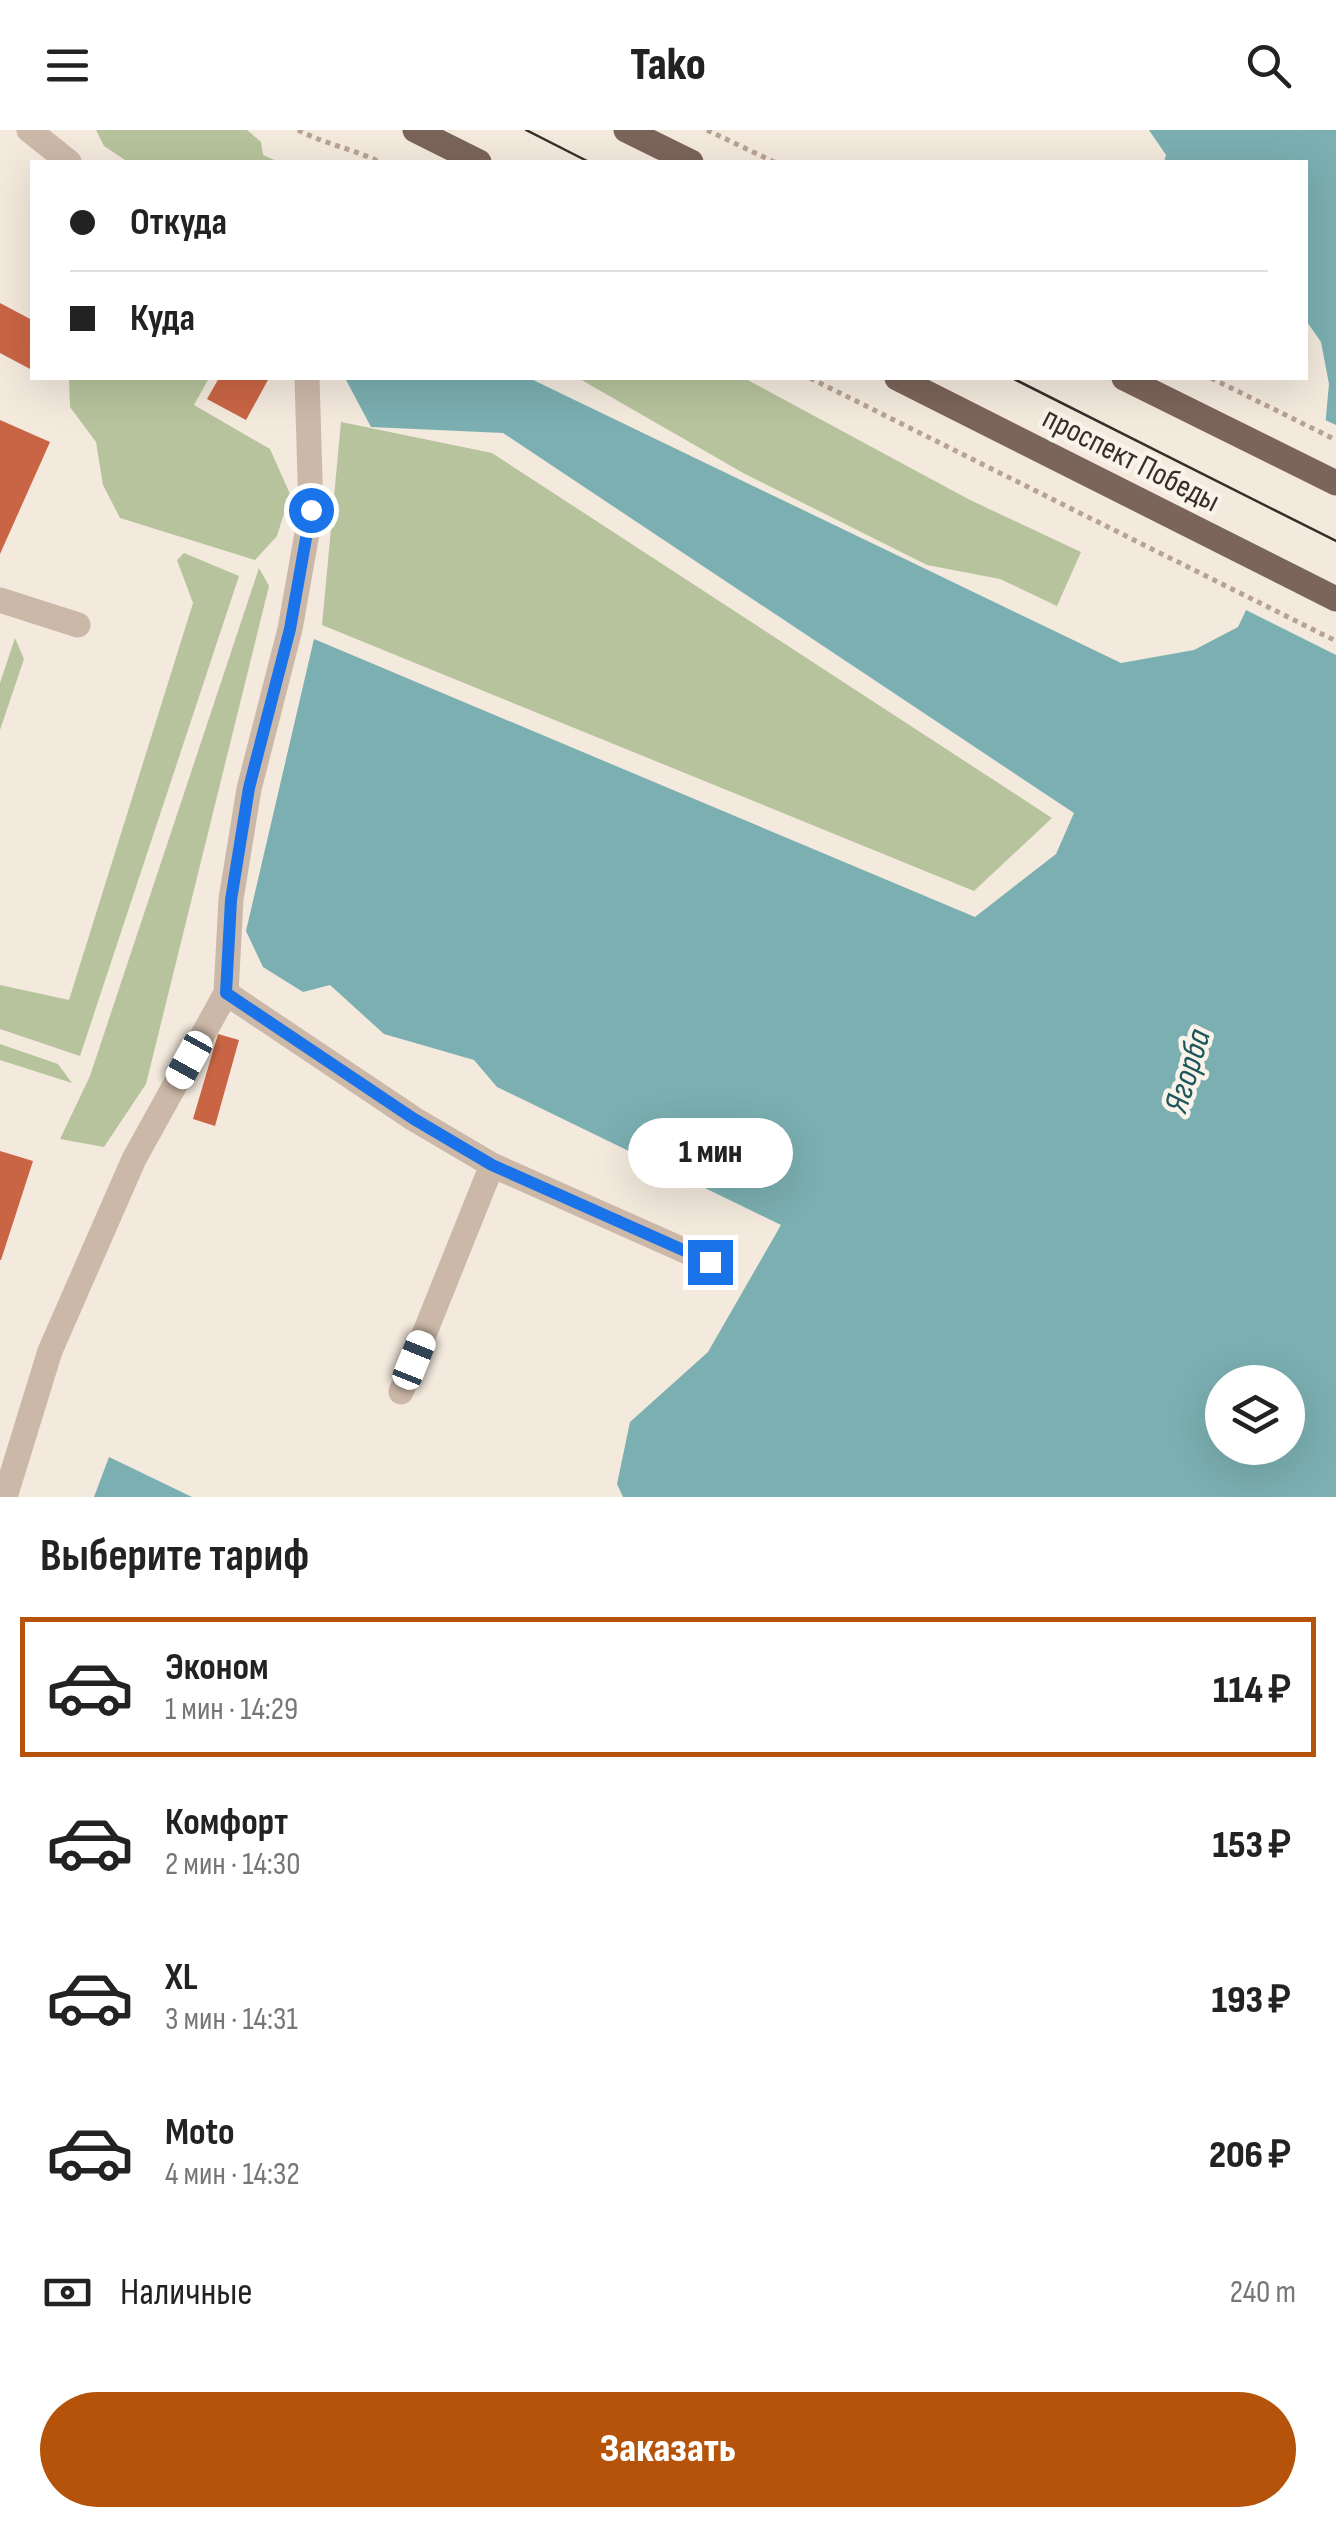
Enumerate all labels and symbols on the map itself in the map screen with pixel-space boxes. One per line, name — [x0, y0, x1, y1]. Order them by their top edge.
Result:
street label: проспект Победы — [1036, 399, 1226, 521]
route start — [289, 488, 334, 533]
water label: Ягорба — [1155, 1024, 1221, 1119]
car — [161, 1026, 217, 1094]
callout: 1 мин — [628, 1117, 792, 1187]
route end — [688, 1240, 733, 1285]
car — [389, 1327, 439, 1393]

